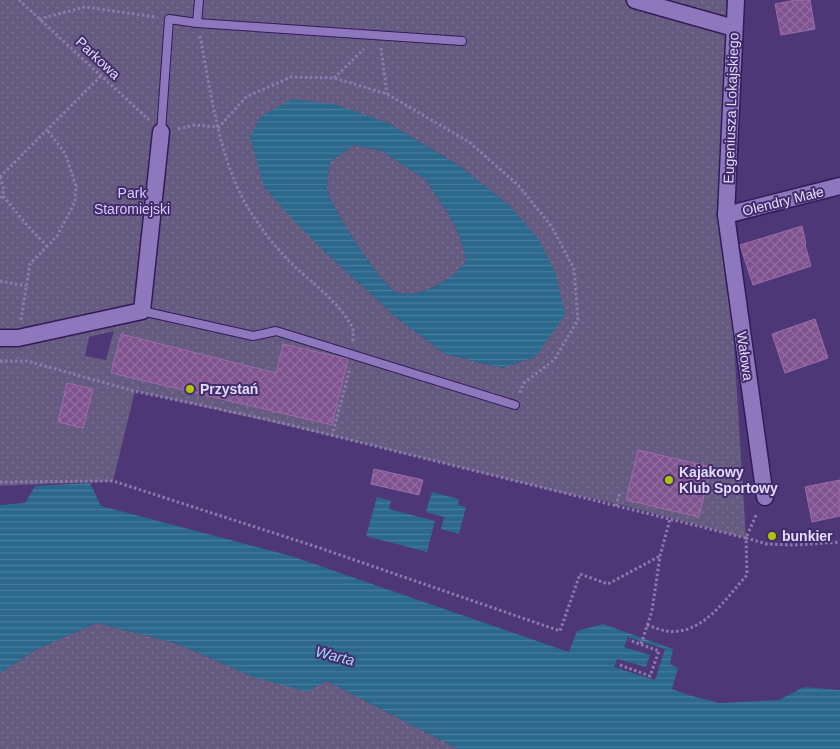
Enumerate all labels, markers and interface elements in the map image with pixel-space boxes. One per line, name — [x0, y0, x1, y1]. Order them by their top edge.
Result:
street label: Eugeniusza Lokajskiego — [720, 32, 742, 184]
street label: Parkowa — [73, 34, 124, 83]
street label: Olendry Małe — [741, 183, 826, 219]
park label: Park Staromiejski — [94, 185, 170, 217]
street label: Wałowa — [734, 330, 756, 382]
place label: Przystań — [200, 381, 258, 397]
marker: Przystań — [184, 383, 196, 395]
place label: Kajakowy Klub Sportowy — [679, 464, 778, 496]
marker: Kajakowy Klub Sportowy — [663, 474, 675, 486]
place label: bunkier — [782, 528, 833, 544]
marker: bunkier — [766, 530, 778, 542]
water label: Warta — [314, 642, 356, 669]

